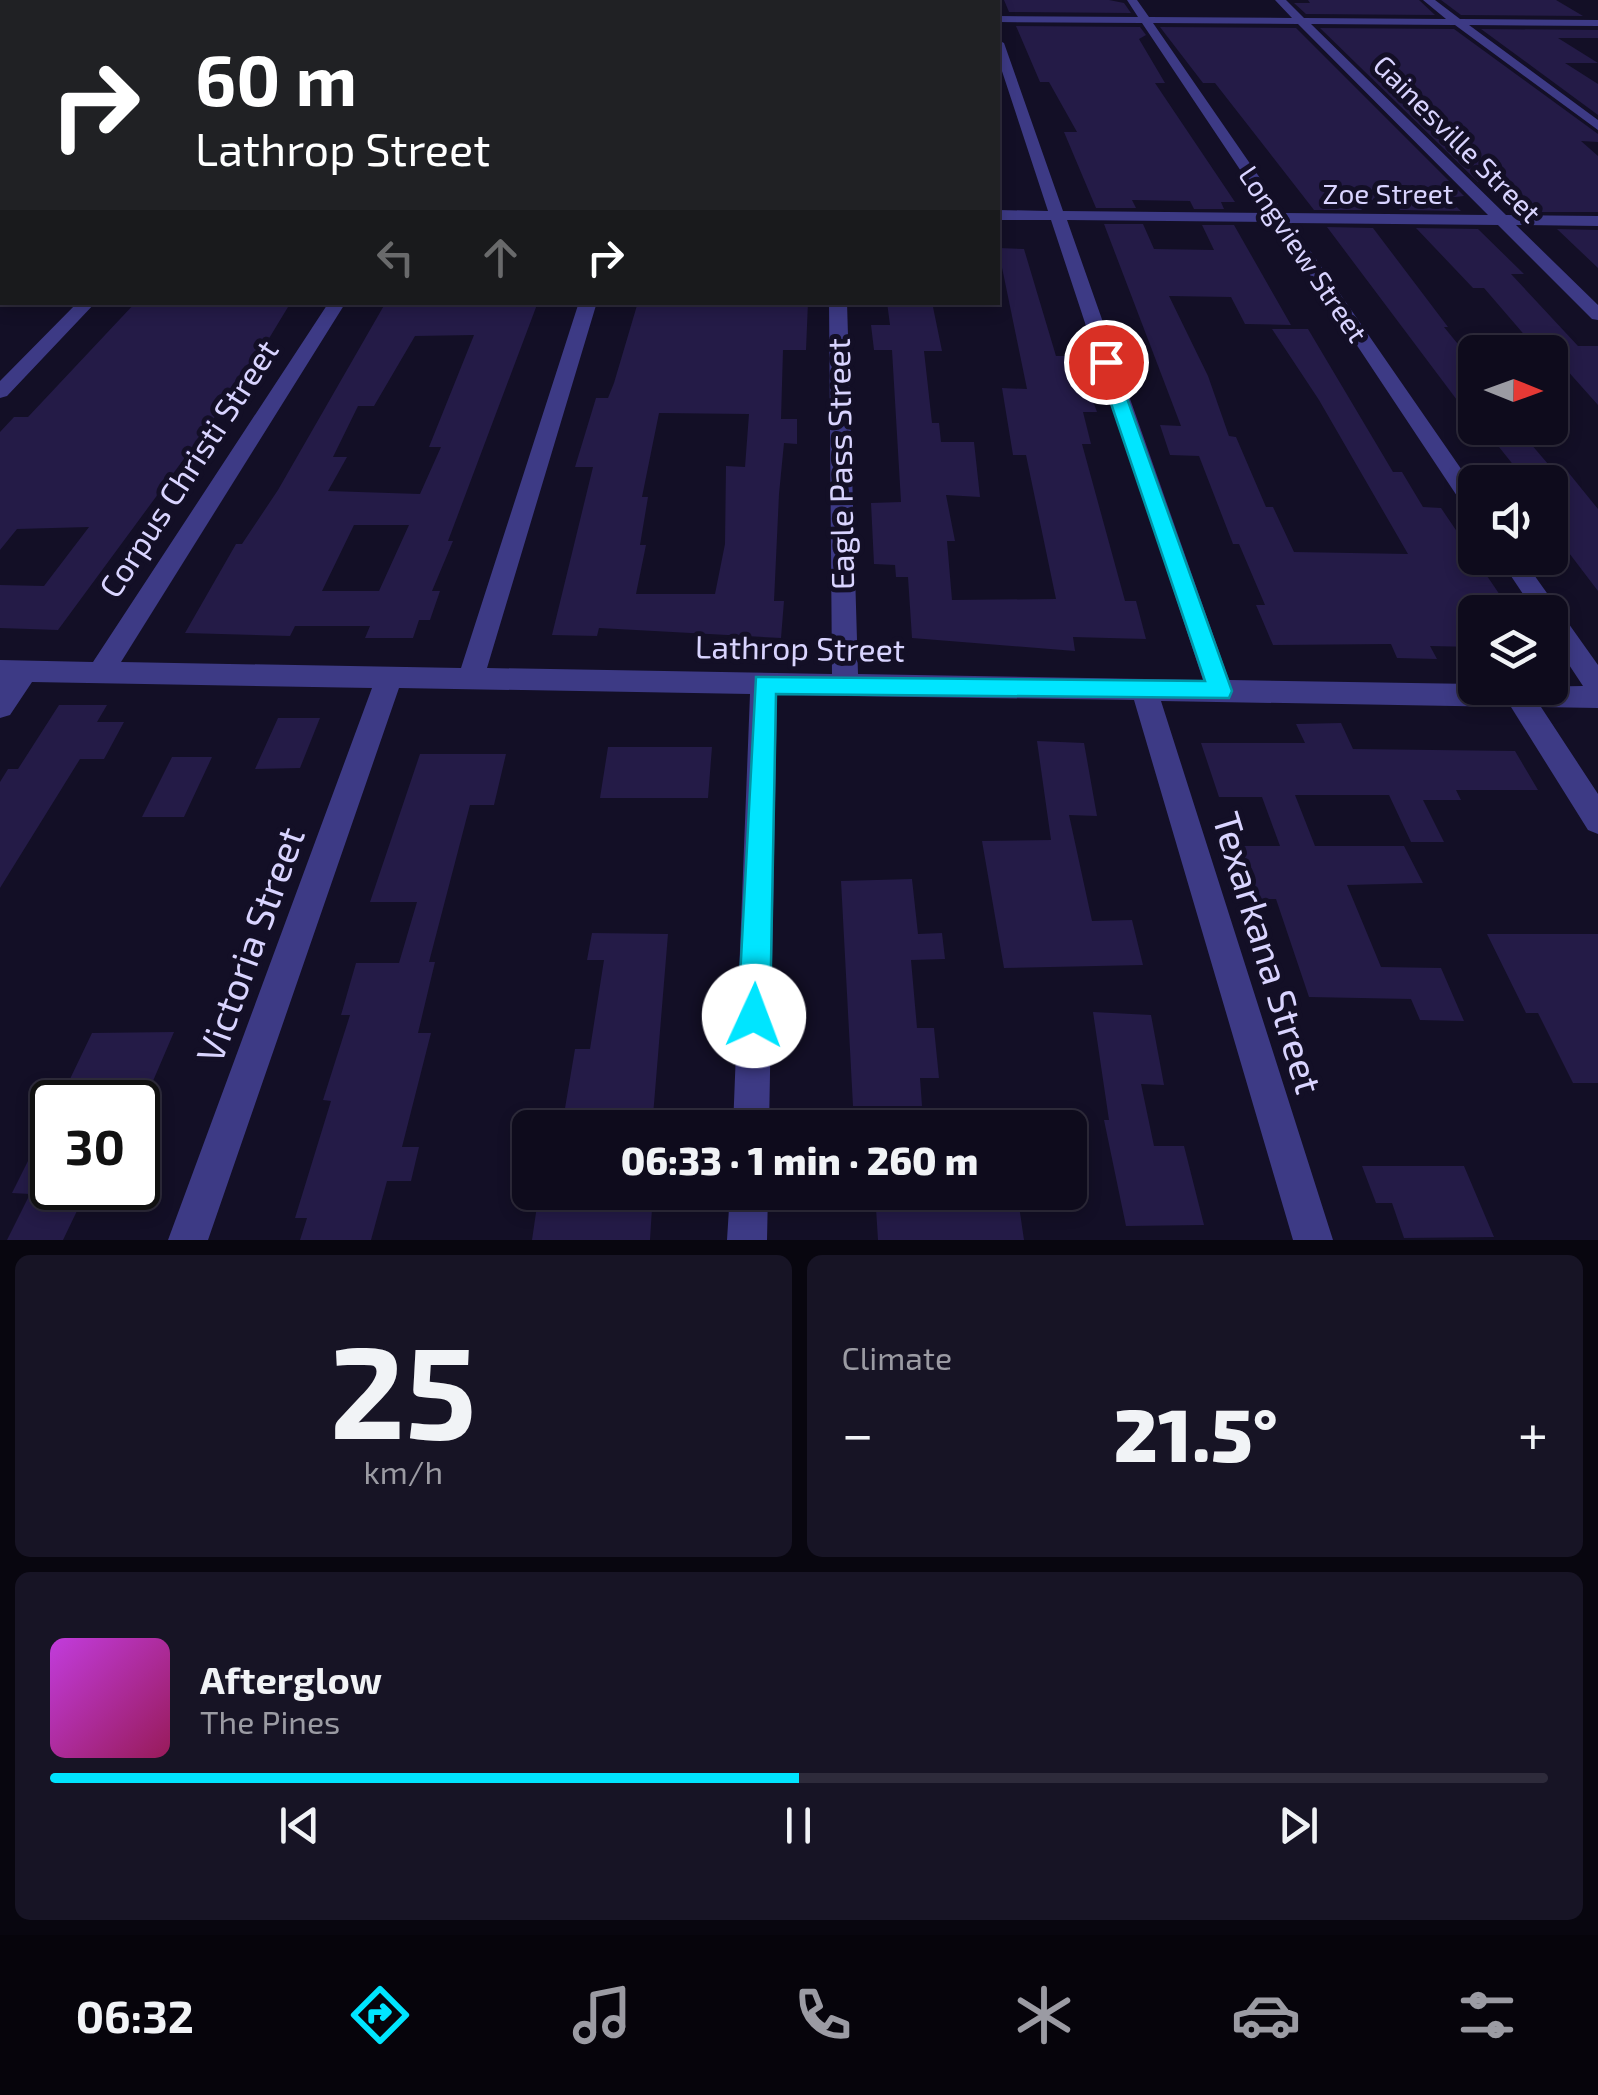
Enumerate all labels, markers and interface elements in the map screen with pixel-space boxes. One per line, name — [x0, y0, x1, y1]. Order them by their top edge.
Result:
text: 60 m — [195, 36, 357, 120]
icon: right — [30, 40, 160, 170]
street label: Gainesville Street — [1367, 47, 1549, 229]
text: Lathrop Street — [195, 121, 490, 175]
street label: Longview Street — [1232, 159, 1375, 348]
street label: Zoe Street — [1323, 176, 1453, 210]
icon: left — [368, 230, 423, 285]
icon: ahead — [473, 230, 528, 285]
icon: right — [578, 230, 633, 285]
pin — [1064, 320, 1149, 405]
street label: Corpus Christi Street — [90, 332, 285, 604]
icon: arrive — [1079, 335, 1134, 390]
north arrow — [1458, 335, 1568, 445]
map controls — [1458, 335, 1568, 705]
street label: Eagle Pass Street — [818, 338, 860, 590]
button: sound — [1458, 465, 1568, 575]
button: layers — [1458, 595, 1568, 705]
street label: Lathrop Street — [695, 626, 905, 668]
street label: Texarkana Street — [1204, 806, 1334, 1099]
street label: Victoria Street — [185, 820, 313, 1068]
position arrow — [702, 964, 806, 1068]
speed limit sign: 30 — [30, 1080, 160, 1210]
text: 06:33 · 1 min · 260 m — [621, 1137, 978, 1183]
text: 25 — [330, 1309, 477, 1465]
text: Climate — [842, 1338, 952, 1376]
text: 21.5° — [1114, 1387, 1278, 1477]
text: − — [842, 1399, 874, 1465]
text: + — [1518, 1399, 1548, 1465]
text: km/h — [364, 1452, 443, 1490]
text: Afterglow — [200, 1656, 382, 1702]
text: The Pines — [200, 1702, 340, 1740]
icon: previous — [272, 1798, 327, 1853]
icon: pause — [771, 1798, 826, 1853]
icon: next — [1271, 1798, 1326, 1853]
icon: directions — [345, 1980, 415, 2050]
icon: music — [567, 1980, 637, 2050]
icon: phone — [788, 1980, 858, 2050]
icon: climate — [1009, 1980, 1079, 2050]
icon: car — [1231, 1980, 1301, 2050]
icon: filters — [1452, 1980, 1522, 2050]
text: 06:32 — [76, 1988, 194, 2042]

